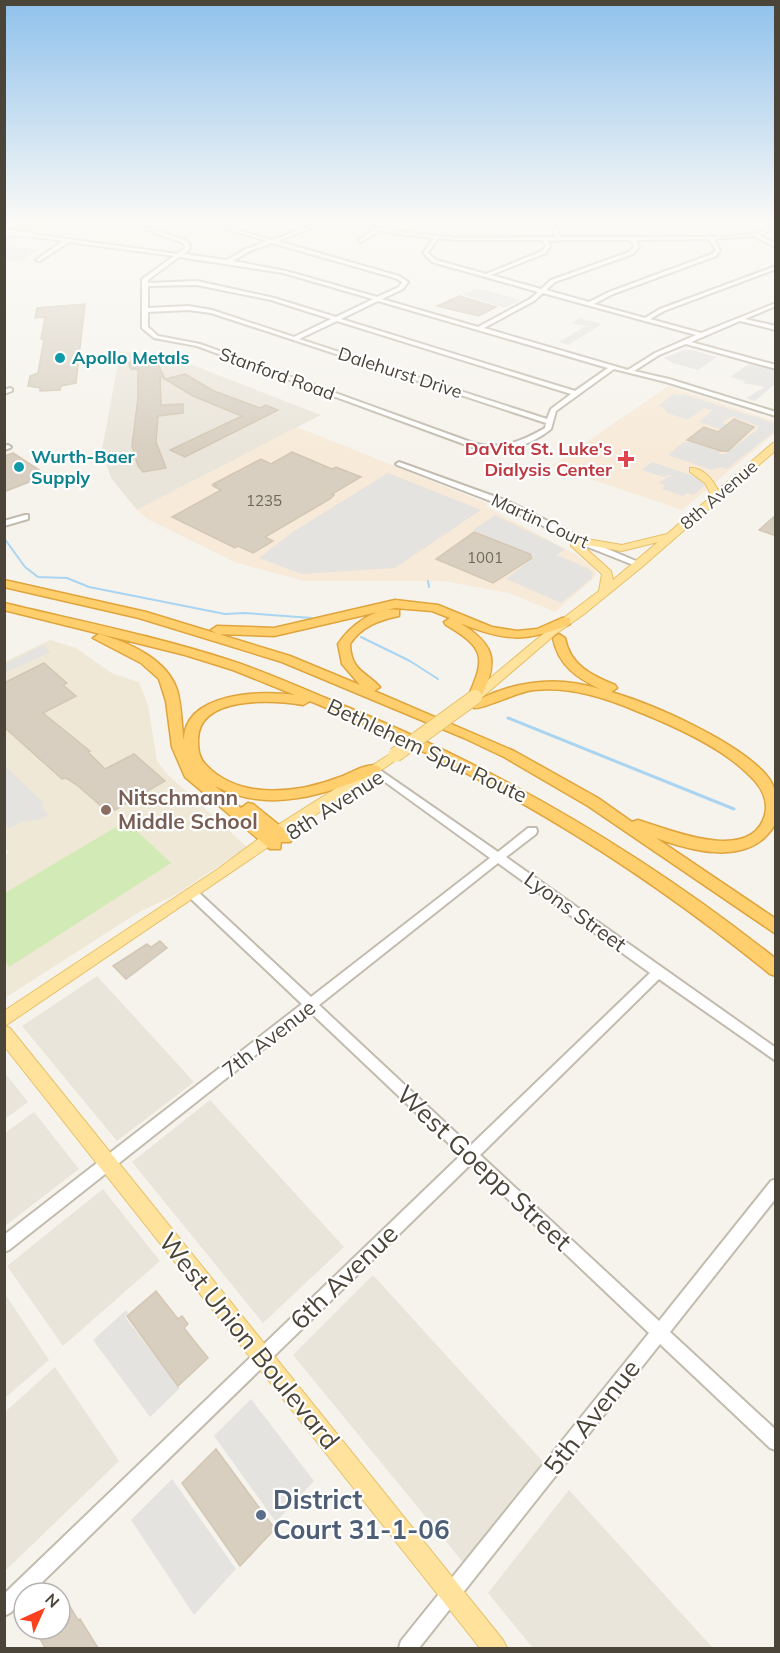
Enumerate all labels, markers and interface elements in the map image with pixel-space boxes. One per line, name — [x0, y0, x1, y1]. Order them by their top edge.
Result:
street label: Stanford Road — [216, 342, 338, 405]
street label: Dalehurst Drive — [335, 342, 465, 403]
place label: Apollo Metals — [72, 346, 190, 369]
marker: Apollo Metals — [53, 351, 67, 365]
place label: DaVita St. Luke's Dialysis Center — [465, 437, 613, 481]
place label: Wurth-Baer Supply — [31, 445, 136, 489]
marker: DaVita St. Luke's Dialysis Center — [617, 450, 635, 468]
street label: 8th Avenue — [675, 455, 762, 534]
marker: Wurth-Baer Supply — [12, 460, 26, 474]
street label: Martin Court — [488, 488, 593, 553]
house number: 1235 — [246, 491, 282, 510]
house number: 1001 — [467, 548, 503, 567]
street label: Bethlehem Spur Route — [323, 692, 531, 808]
street label: 8th Avenue — [281, 763, 388, 845]
place label: Nitschmann Middle School — [118, 784, 258, 834]
marker: Nitschmann Middle School — [99, 803, 113, 817]
street label: Lyons Street — [519, 865, 632, 957]
street label: 7th Avenue — [217, 994, 320, 1083]
street label: West Goepp Street — [390, 1078, 579, 1257]
street label: 6th Avenue — [283, 1217, 404, 1336]
street label: West Union Boulevard — [152, 1226, 347, 1456]
street label: 5th Avenue — [536, 1352, 647, 1481]
place label: District Court 31-1-06 — [273, 1483, 450, 1546]
marker: District Court 31-1-06 — [254, 1508, 268, 1522]
north arrow — [12, 1581, 72, 1641]
text: N — [41, 1589, 64, 1612]

